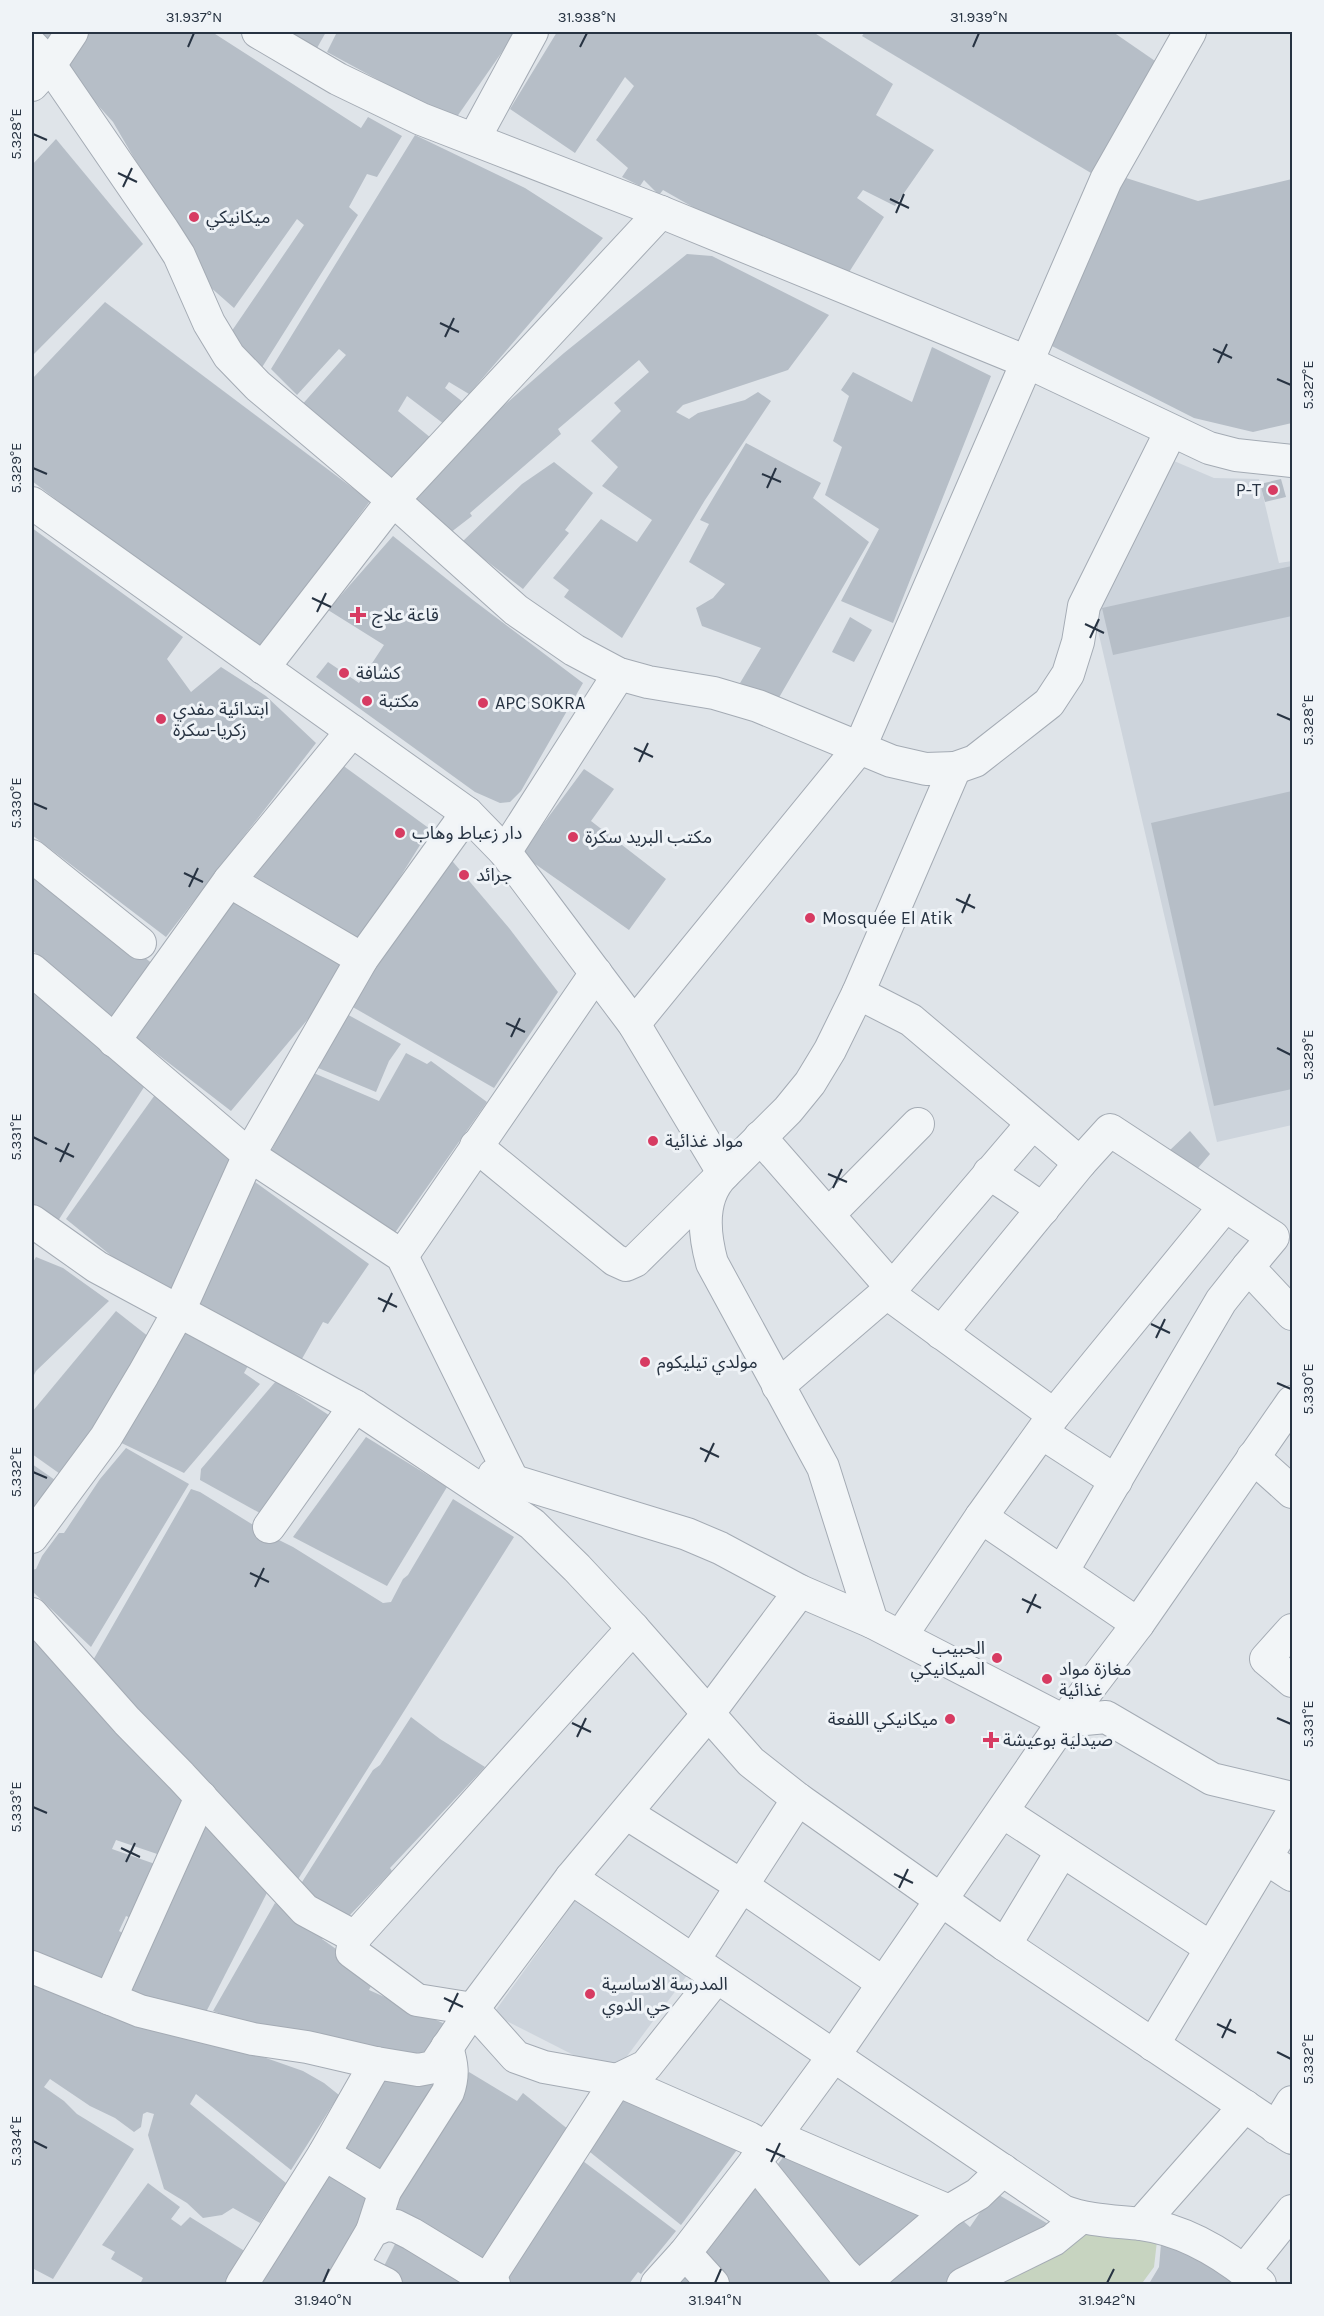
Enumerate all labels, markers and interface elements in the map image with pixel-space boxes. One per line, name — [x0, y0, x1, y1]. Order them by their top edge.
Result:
text: 31.937°N — [166, 8, 222, 26]
text: 31.938°N — [558, 8, 616, 26]
text: 31.939°N — [950, 8, 1008, 26]
text: 5.328°E — [7, 108, 25, 160]
place label: ميكانيكي — [206, 206, 271, 230]
marker: ميكانيكي — [187, 210, 201, 224]
text: 5.327°E — [1299, 360, 1317, 410]
text: 5.329°E — [7, 443, 25, 493]
place label: P-T — [1236, 479, 1261, 501]
marker: P-T — [1266, 483, 1280, 497]
place label: قاعة علاج — [372, 604, 439, 628]
marker: قاعة علاج — [349, 606, 367, 624]
place label: كشافة — [356, 662, 401, 684]
marker: كشافة — [337, 666, 351, 680]
place label: مكتبة — [379, 690, 419, 712]
place label: APC SOKRA — [495, 692, 585, 714]
marker: مكتبة — [360, 694, 374, 708]
text: 5.328°E — [1299, 694, 1317, 746]
marker: APC SOKRA — [476, 696, 490, 710]
place label: ابتدائية مفدي زكريا-سكرة — [173, 698, 269, 741]
marker: ابتدائية مفدي زكريا-سكرة — [154, 712, 168, 726]
text: 5.330°E — [7, 777, 25, 829]
place label: دار زعباط وهاب — [412, 822, 522, 844]
marker: دار زعباط وهاب — [393, 826, 407, 840]
place label: مكتب البريد سكرة — [585, 826, 712, 848]
marker: مكتب البريد سكرة — [566, 830, 580, 844]
place label: جرائد — [476, 864, 512, 886]
marker: جرائد — [457, 868, 471, 882]
place label: Mosquée El Atik — [822, 907, 953, 929]
marker: Mosquée El Atik — [803, 911, 817, 925]
text: 5.329°E — [1299, 1030, 1317, 1080]
text: 5.331°E — [7, 1113, 25, 1161]
place label: مواد غذائية — [665, 1130, 743, 1152]
marker: مواد غذائية — [646, 1134, 660, 1148]
place label: مولدي تيليكوم — [657, 1351, 758, 1376]
marker: مولدي تيليكوم — [638, 1355, 652, 1369]
text: 5.330°E — [1299, 1363, 1317, 1415]
text: 5.332°E — [7, 1446, 25, 1498]
place label: الحبيب الميكانيكي — [911, 1637, 985, 1682]
marker: الحبيب الميكانيكي — [990, 1651, 1004, 1665]
place label: مغازة مواد غذائية — [1059, 1658, 1131, 1701]
marker: مغازة مواد غذائية — [1040, 1672, 1054, 1686]
text: 5.331°E — [1299, 1700, 1317, 1748]
place label: ميكانيكي اللفعة — [828, 1708, 938, 1732]
marker: ميكانيكي اللفعة — [943, 1712, 957, 1726]
place label: صيدلية بوعيشة — [1003, 1729, 1113, 1751]
marker: صيدلية بوعيشة — [984, 1733, 998, 1747]
text: 5.333°E — [7, 1781, 25, 1833]
place label: المدرسة الاساسية حي الدوي — [602, 1973, 728, 2018]
marker: المدرسة الاساسية حي الدوي — [583, 1987, 597, 2001]
text: 5.332°E — [1299, 2033, 1317, 2085]
text: 5.334°E — [7, 2116, 25, 2166]
text: 31.940°N — [294, 2291, 352, 2309]
text: 31.941°N — [688, 2291, 742, 2309]
text: 31.942°N — [1078, 2291, 1136, 2309]

